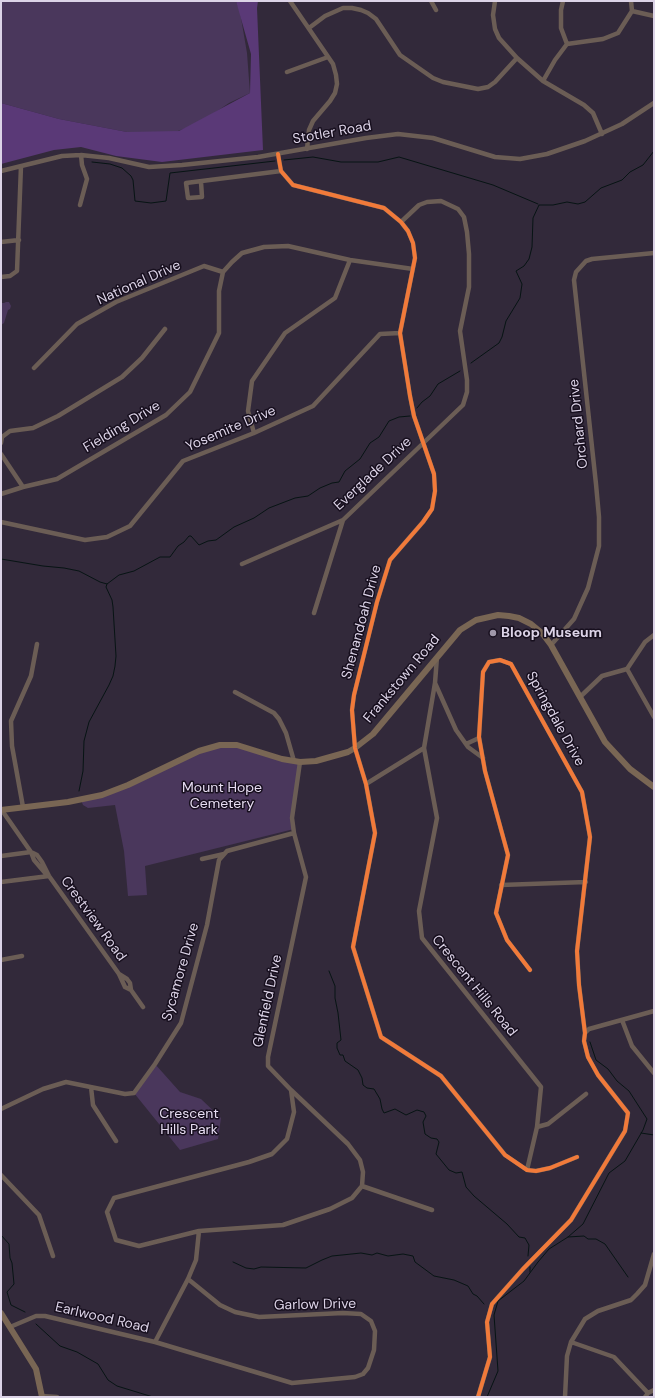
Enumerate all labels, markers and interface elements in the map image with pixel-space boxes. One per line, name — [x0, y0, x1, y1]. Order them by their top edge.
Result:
street label: Stotler Road — [291, 118, 373, 148]
street label: National Drive — [95, 257, 183, 309]
street label: Orchard Drive — [566, 378, 592, 470]
street label: Fielding Drive — [80, 397, 164, 457]
street label: Yosemite Drive — [183, 402, 279, 456]
street label: Everglade Drive — [331, 434, 415, 514]
street label: Shenandoah Drive — [339, 563, 385, 681]
place label: Bloop Museum — [501, 625, 602, 641]
marker: Bloop Museum — [488, 628, 498, 638]
street label: Frankstown Road — [360, 631, 444, 727]
street label: Springdale Drive — [522, 669, 588, 769]
park label: Mount Hope Cemetery — [182, 780, 262, 812]
street label: Crestview Road — [57, 873, 129, 965]
street label: Sycamore Drive — [159, 921, 203, 1023]
street label: Crescent Hills Road — [428, 932, 520, 1040]
street label: Glenfield Drive — [250, 953, 286, 1049]
park label: Crescent Hills Park — [159, 1106, 219, 1138]
street label: Garlow Drive — [274, 1296, 356, 1314]
street label: Earlwood Road — [53, 1299, 151, 1337]

